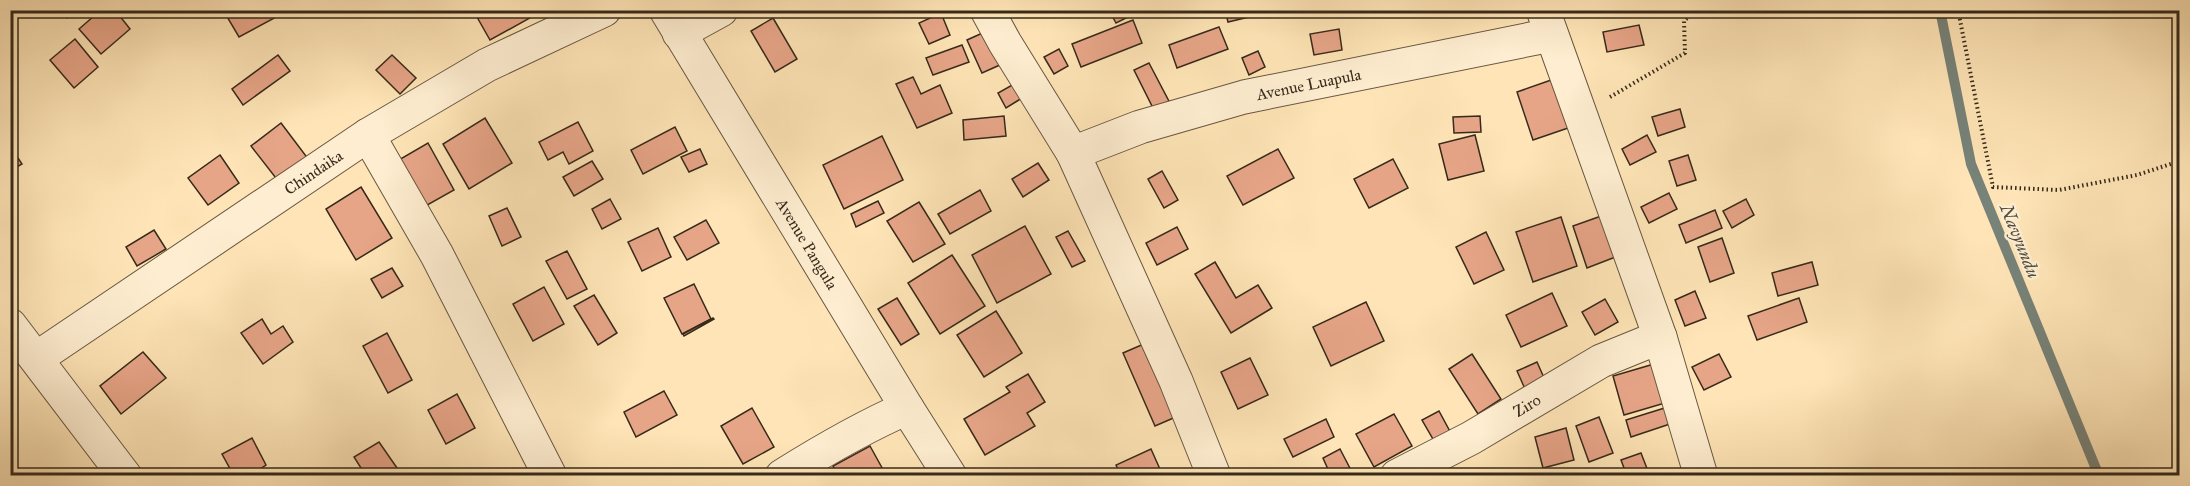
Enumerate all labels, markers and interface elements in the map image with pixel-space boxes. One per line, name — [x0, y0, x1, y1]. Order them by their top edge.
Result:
street label: Avenue Luapula — [1254, 64, 1363, 104]
street label: Chindaika — [280, 145, 346, 198]
street label: Avenue Pangula — [772, 194, 842, 293]
water label: Navyundu — [1995, 200, 2045, 281]
street label: Ziro — [1510, 390, 1544, 420]

